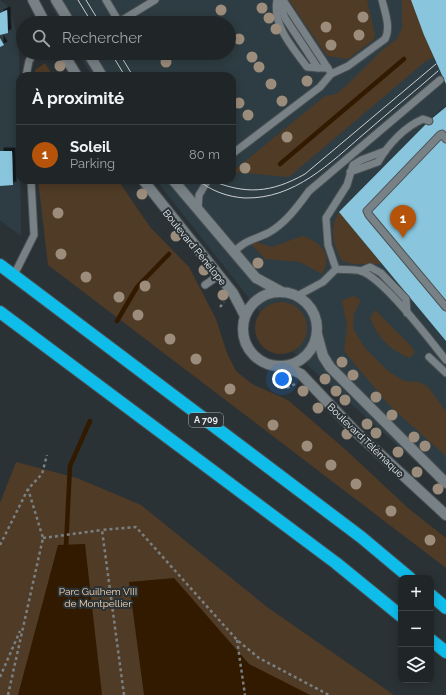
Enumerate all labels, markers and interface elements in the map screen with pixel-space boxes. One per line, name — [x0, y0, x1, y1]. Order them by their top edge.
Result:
search box — [16, 16, 236, 60]
icon: search — [30, 27, 52, 49]
text: Rechercher — [62, 29, 142, 47]
text: À proximité — [32, 88, 124, 108]
text: Soleil — [70, 138, 111, 156]
text: 1 — [42, 147, 48, 162]
text: 80 m — [189, 147, 220, 162]
text: Parking — [70, 156, 115, 171]
pin: 1 — [390, 205, 416, 238]
street label: Boulevard Pénélope — [161, 207, 229, 287]
your location — [272, 369, 292, 389]
street label: Boulevard Télémaque — [325, 401, 406, 480]
road number: A 709 — [189, 413, 223, 427]
map controls — [398, 575, 434, 683]
button: + — [398, 575, 434, 611]
park label: Parc Guilhem VIII de Montpellier — [59, 586, 137, 609]
button: − — [398, 611, 434, 647]
button: layers — [398, 647, 434, 683]

